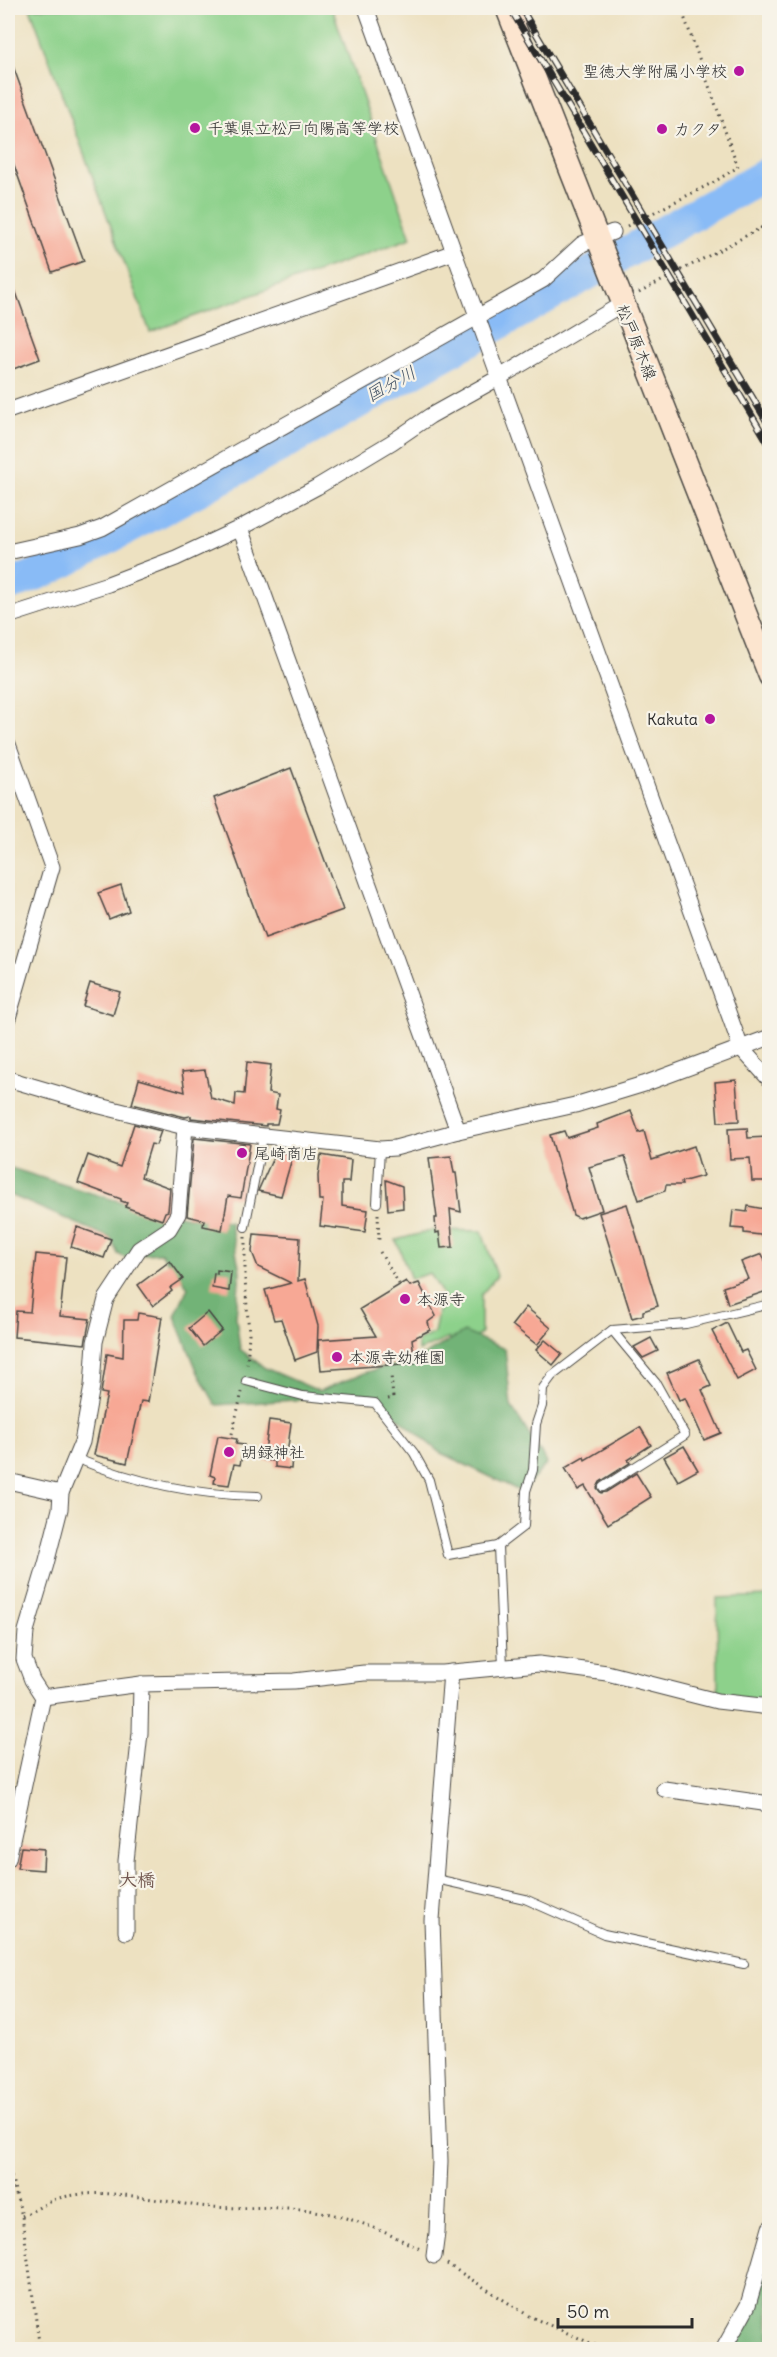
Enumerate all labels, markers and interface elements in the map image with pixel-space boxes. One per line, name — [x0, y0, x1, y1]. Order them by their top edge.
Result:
place label: 聖徳大学附属小学校 — [583, 61, 727, 81]
marker: 聖徳大学附属小学校 — [732, 64, 746, 78]
place label: 千葉県立松戸向陽高等学校 — [207, 118, 399, 138]
place label: カクタ — [674, 119, 722, 139]
marker: 千葉県立松戸向陽高等学校 — [188, 121, 202, 135]
marker: カクタ — [655, 122, 669, 136]
street label: 松戸原木線 — [613, 301, 661, 383]
water label: 国分川 — [362, 360, 420, 407]
place label: Kakuta — [647, 709, 698, 729]
marker: Kakuta — [703, 712, 717, 726]
place label: 尾崎商店 — [254, 1143, 318, 1163]
marker: 尾崎商店 — [235, 1146, 249, 1160]
place label: 本源寺 — [417, 1289, 465, 1309]
marker: 本源寺 — [398, 1292, 412, 1306]
place label: 本源寺幼稚園 — [349, 1347, 445, 1367]
marker: 本源寺幼稚園 — [330, 1350, 344, 1364]
place label: 胡録神社 — [241, 1442, 305, 1462]
marker: 胡録神社 — [222, 1445, 236, 1459]
district label: 大橋 — [119, 1868, 155, 1891]
scale bar — [558, 2291, 692, 2329]
text: 50 m — [567, 2300, 609, 2323]

